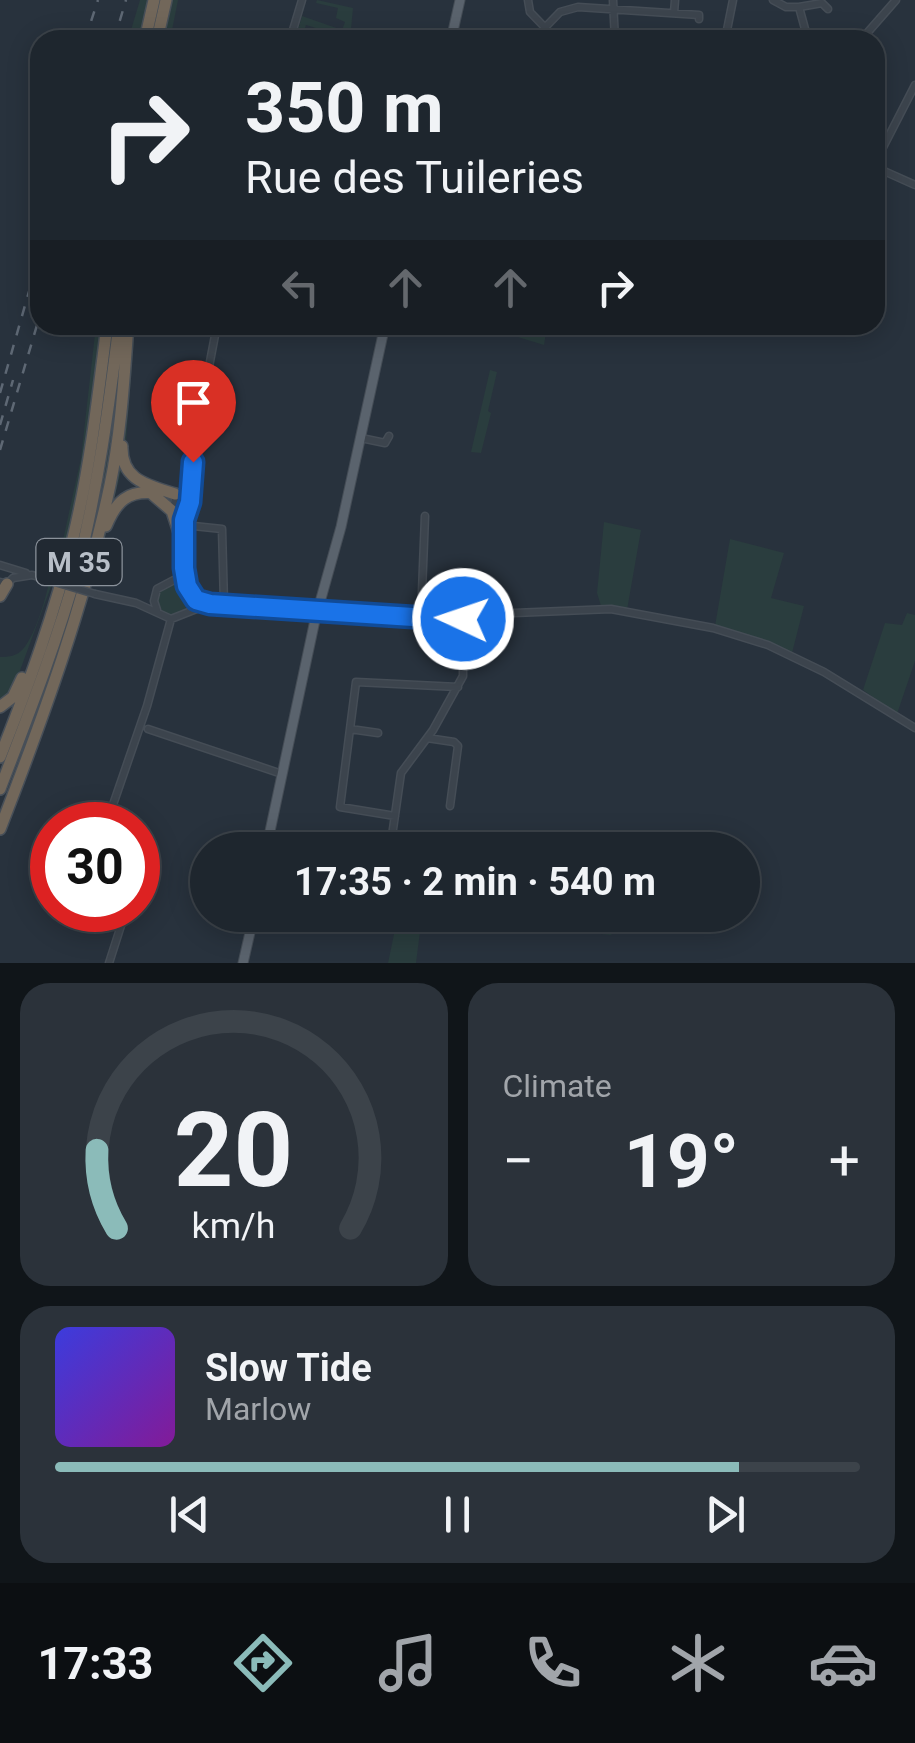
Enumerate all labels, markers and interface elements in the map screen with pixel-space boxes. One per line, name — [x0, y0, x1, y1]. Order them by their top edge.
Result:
text: 350 m — [245, 67, 444, 149]
icon: right — [80, 70, 210, 200]
text: Rue des Tuileries — [245, 151, 584, 204]
icon: left — [273, 260, 328, 315]
icon: ahead — [378, 260, 433, 315]
icon: ahead — [483, 260, 538, 315]
icon: right — [588, 260, 643, 315]
pin — [151, 360, 236, 463]
icon: arrive — [166, 375, 221, 430]
road number: M 35 — [36, 539, 122, 585]
position arrow — [411, 567, 515, 671]
speed limit sign: 30 — [30, 802, 160, 932]
text: 17:35 · 2 min · 540 m — [294, 860, 656, 904]
text: Climate — [503, 1067, 612, 1105]
text: 20 — [174, 1090, 293, 1211]
text: 19° — [624, 1117, 739, 1205]
text: − — [503, 1129, 534, 1193]
text: + — [829, 1129, 860, 1193]
text: km/h — [192, 1205, 276, 1247]
text: Slow Tide — [205, 1346, 372, 1390]
text: Marlow — [205, 1390, 311, 1428]
icon: previous — [162, 1487, 217, 1542]
icon: pause — [430, 1487, 485, 1542]
icon: next — [698, 1487, 753, 1542]
icon: directions — [228, 1628, 298, 1698]
icon: music — [373, 1628, 443, 1698]
icon: phone — [518, 1628, 588, 1698]
icon: climate — [663, 1628, 733, 1698]
icon: car — [808, 1628, 878, 1698]
text: 17:33 — [37, 1637, 153, 1690]

